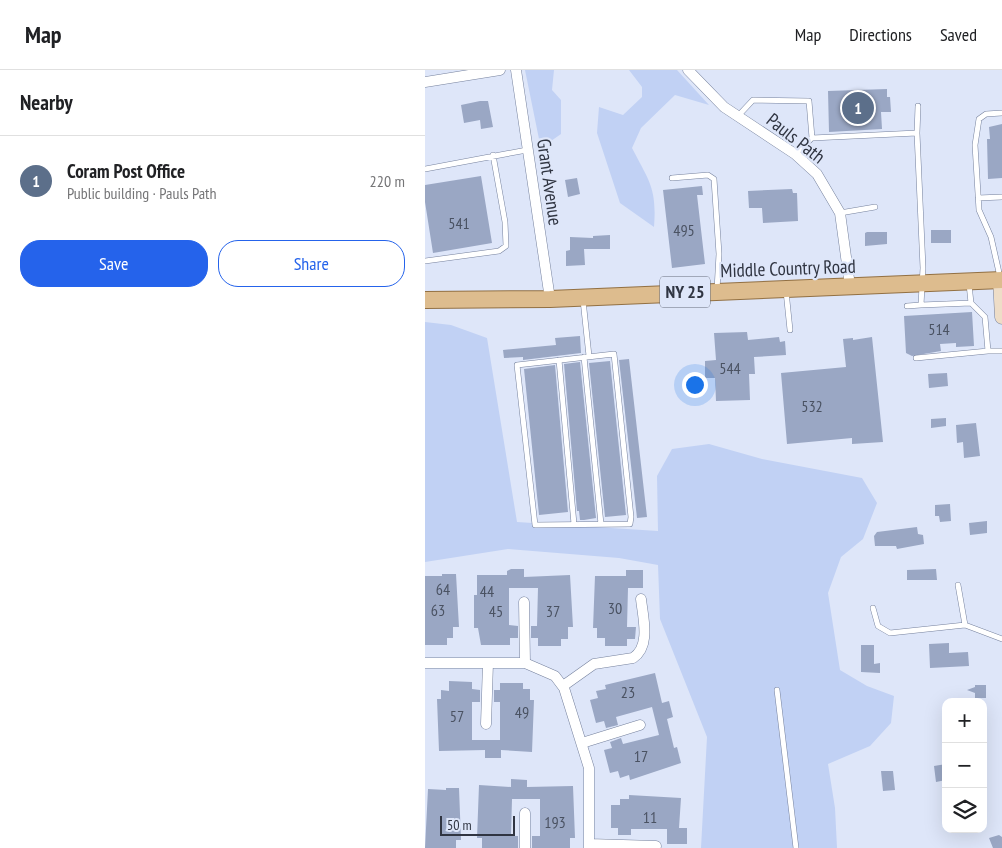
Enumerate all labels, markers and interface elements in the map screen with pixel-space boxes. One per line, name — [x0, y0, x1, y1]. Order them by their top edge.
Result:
text: Map — [25, 19, 62, 50]
text: Map — [795, 23, 821, 46]
text: Directions — [849, 23, 912, 46]
text: Saved — [940, 23, 977, 46]
text: Nearby — [20, 89, 73, 116]
pin: 1 — [842, 89, 874, 127]
street label: Pauls Path — [762, 108, 830, 168]
street label: Grant Avenue — [532, 137, 568, 227]
text: Coram Post Office — [67, 159, 185, 183]
text: 1 — [32, 171, 40, 191]
text: 220 m — [370, 171, 405, 191]
text: Public building · Pauls Path — [67, 183, 217, 203]
house number: 541 — [448, 213, 470, 233]
house number: 495 — [673, 220, 695, 240]
button: Save — [20, 240, 208, 287]
button: Share — [218, 240, 405, 287]
street label: Middle Country Road — [720, 254, 856, 282]
road number: NY 25 — [660, 276, 710, 308]
house number: 514 — [928, 319, 950, 339]
house number: 544 — [719, 358, 741, 378]
your location — [682, 372, 708, 398]
house number: 532 — [801, 396, 823, 416]
house number: 64 — [436, 579, 450, 599]
house number: 44 — [480, 581, 494, 601]
house number: 30 — [608, 598, 622, 618]
house number: 63 — [431, 600, 445, 620]
house number: 45 — [489, 601, 503, 621]
house number: 37 — [546, 601, 560, 621]
house number: 23 — [621, 682, 635, 702]
map controls — [942, 698, 987, 833]
button: + — [942, 698, 987, 743]
house number: 49 — [515, 702, 529, 722]
house number: 57 — [450, 706, 464, 726]
button: − — [942, 743, 987, 788]
house number: 17 — [634, 746, 648, 766]
button: layers — [942, 788, 987, 833]
house number: 11 — [643, 807, 657, 827]
house number: 193 — [544, 812, 566, 832]
scale bar — [440, 813, 515, 836]
text: 50 m — [447, 816, 472, 834]

